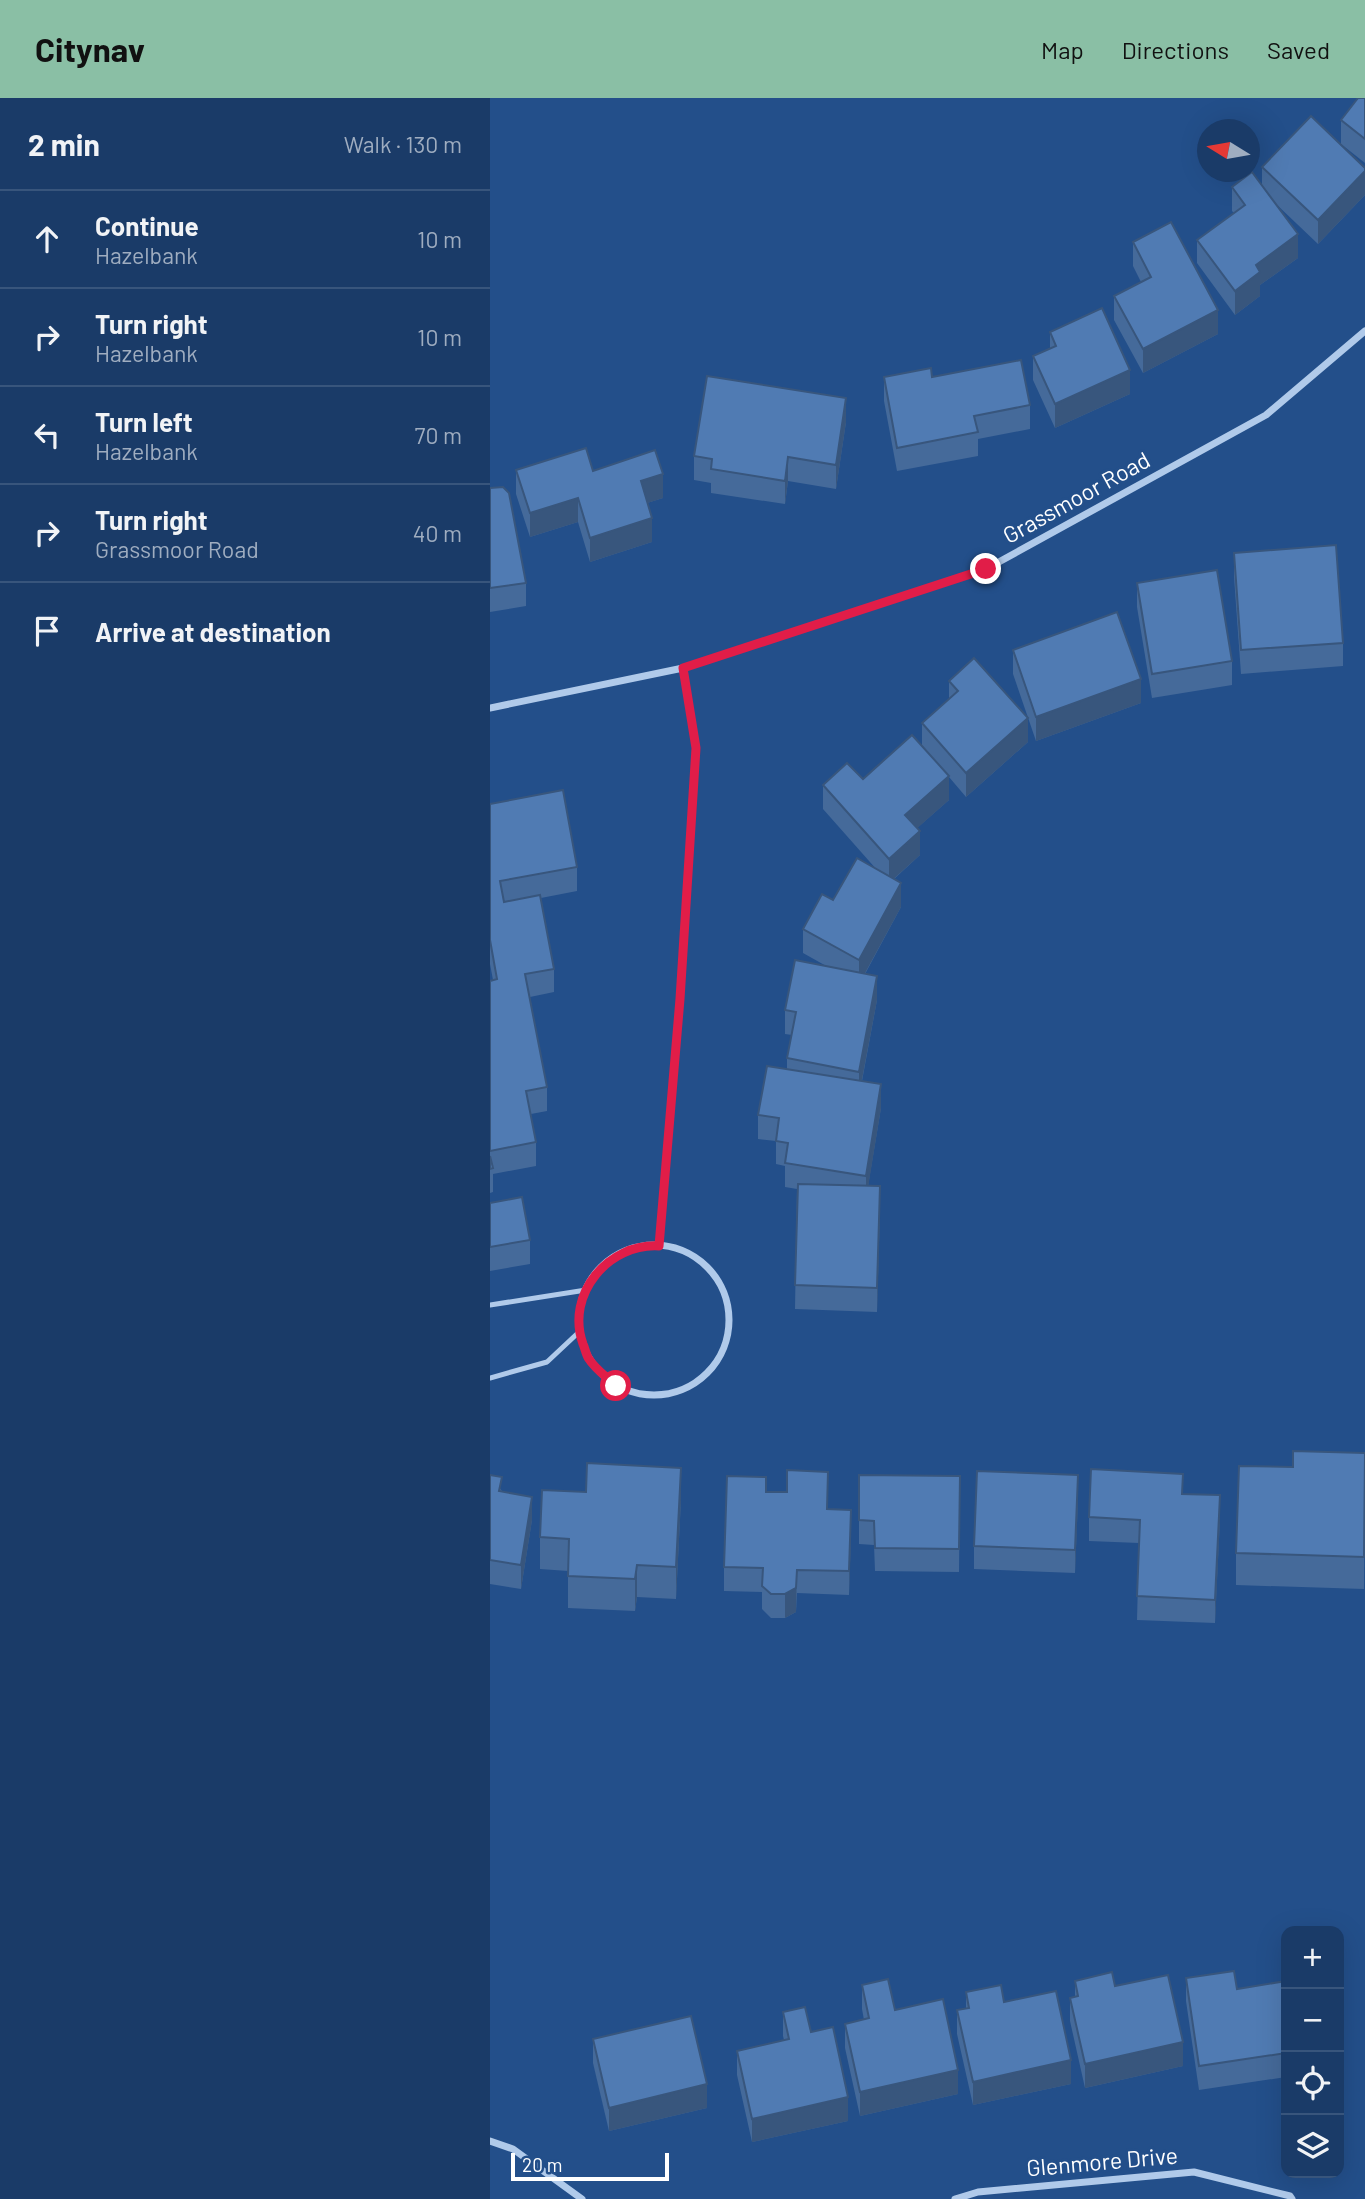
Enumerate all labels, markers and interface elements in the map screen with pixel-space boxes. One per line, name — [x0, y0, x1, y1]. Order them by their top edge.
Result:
text: Citynav — [35, 29, 145, 69]
text: Map — [1041, 35, 1084, 64]
text: Directions — [1122, 35, 1229, 64]
text: Saved — [1267, 35, 1330, 64]
north arrow — [1197, 119, 1260, 182]
text: 2 min — [28, 126, 100, 162]
text: Walk · 130 m — [344, 130, 462, 158]
text: Continue — [95, 210, 199, 241]
icon: ahead — [28, 220, 66, 258]
text: 10 m — [417, 225, 462, 253]
text: Hazelbank — [95, 241, 198, 269]
text: Turn right — [95, 308, 208, 339]
icon: right — [28, 318, 66, 356]
text: 10 m — [417, 323, 462, 351]
text: Hazelbank — [95, 339, 198, 367]
text: Turn left — [95, 406, 193, 437]
icon: left — [28, 416, 66, 454]
text: 70 m — [415, 421, 462, 449]
text: Hazelbank — [95, 437, 198, 465]
street label: Grassmoor Road — [998, 445, 1154, 549]
text: Turn right — [95, 504, 208, 535]
icon: right — [28, 514, 66, 552]
text: 40 m — [413, 519, 462, 547]
text: Grassmoor Road — [95, 535, 259, 563]
route end — [970, 553, 1001, 584]
icon: arrive — [28, 612, 66, 650]
text: Arrive at destination — [95, 616, 331, 647]
route start — [600, 1370, 631, 1401]
map controls — [1281, 1926, 1344, 2178]
button: + — [1281, 1926, 1344, 1989]
button: − — [1281, 1989, 1344, 2052]
button: locate — [1281, 2052, 1344, 2115]
button: layers — [1281, 2115, 1344, 2178]
street label: Glenmore Drive — [1025, 2140, 1179, 2182]
scale bar — [511, 2150, 668, 2182]
text: 20 m — [522, 2153, 562, 2176]

